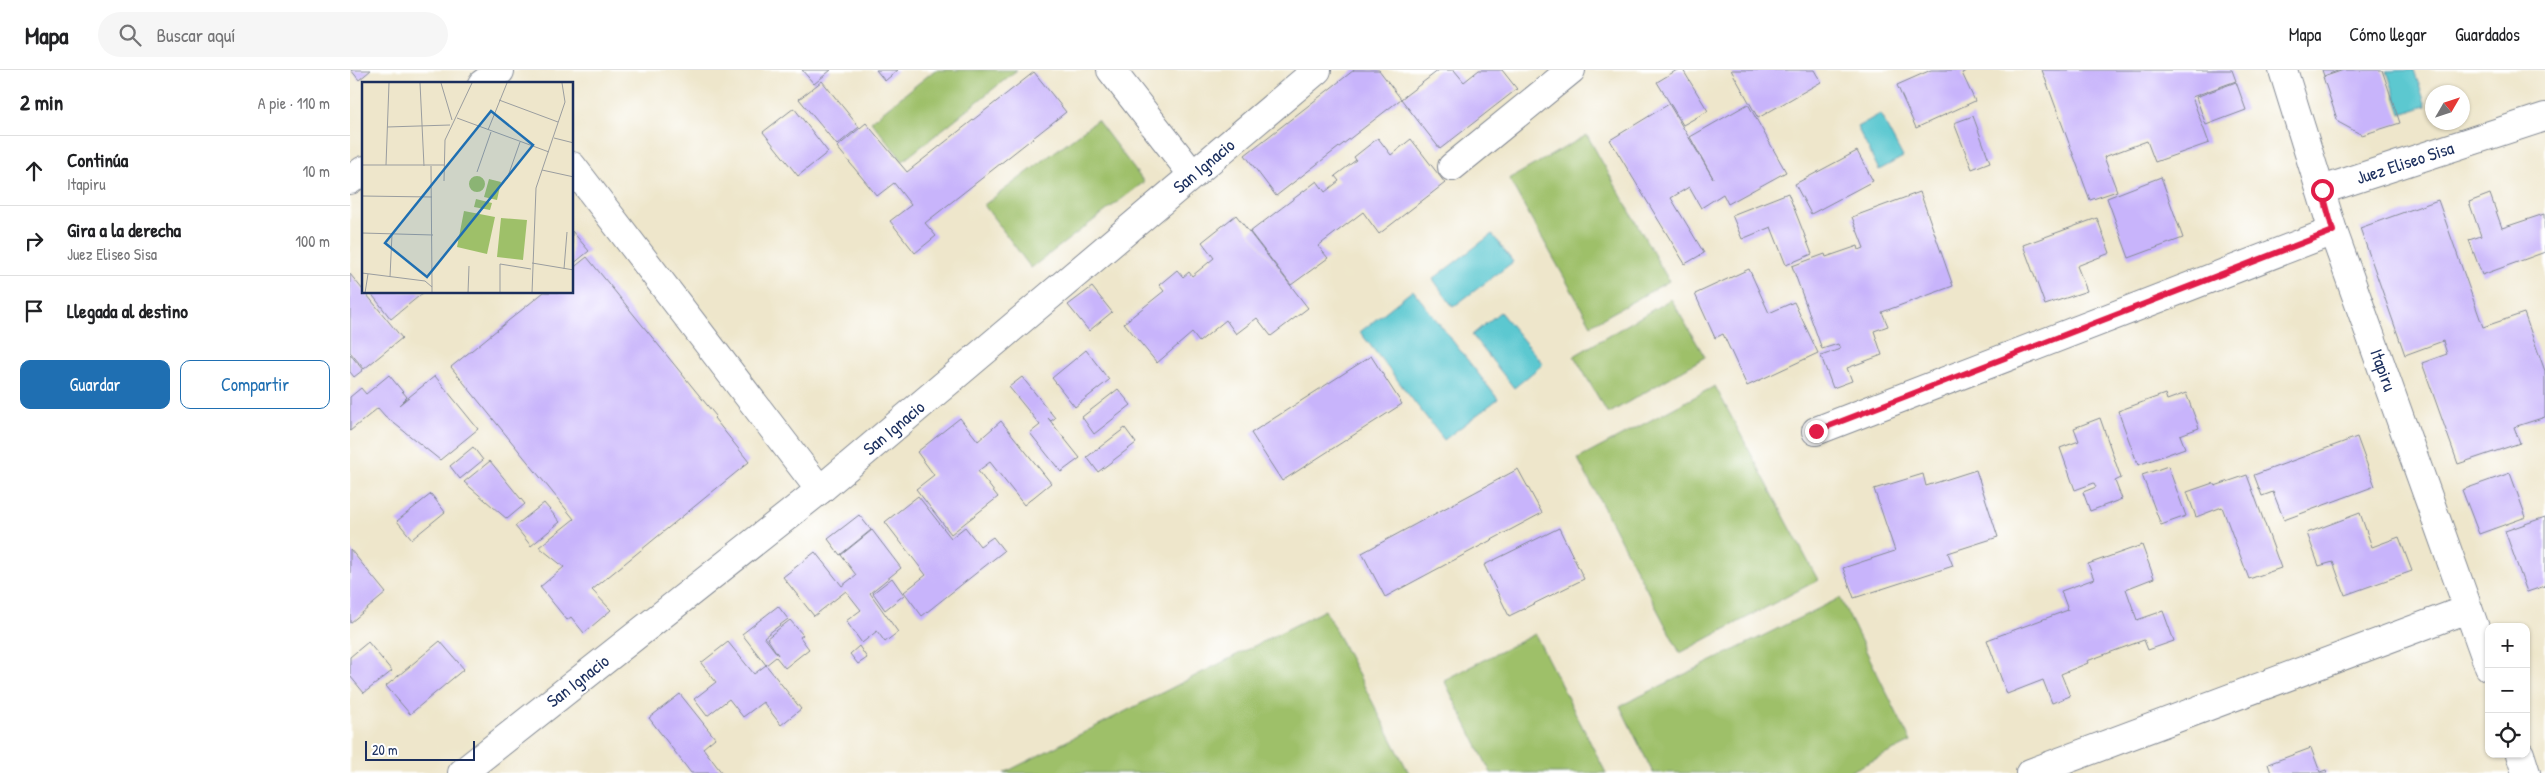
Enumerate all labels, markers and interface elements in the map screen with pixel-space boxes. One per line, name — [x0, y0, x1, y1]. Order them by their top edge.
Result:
search box — [98, 12, 448, 57]
text: Mapa — [25, 19, 68, 51]
icon: search — [116, 21, 144, 49]
text: Buscar aquí — [156, 22, 236, 48]
text: Mapa — [2289, 22, 2321, 47]
text: Cómo llegar — [2349, 22, 2427, 47]
text: Guardados — [2455, 22, 2520, 47]
inset map — [362, 82, 574, 294]
north arrow — [2425, 85, 2470, 130]
text: 2 min — [20, 88, 63, 117]
text: A pie · 110 m — [258, 92, 330, 114]
street label: San Ignacio — [1168, 132, 1240, 199]
street label: Juez Eliseo Sisa — [2353, 135, 2457, 190]
text: Continúa — [67, 147, 128, 173]
icon: ahead — [20, 157, 48, 185]
text: 10 m — [302, 160, 330, 182]
text: Itapiru — [67, 173, 106, 195]
route start — [2311, 179, 2334, 202]
text: Gira a la derecha — [67, 217, 181, 243]
icon: right — [20, 227, 48, 255]
text: 100 m — [295, 230, 330, 252]
text: Juez Eliseo Sisa — [67, 243, 157, 265]
icon: arrive — [20, 297, 48, 325]
text: Llegada al destino — [67, 298, 188, 324]
street label: Itapiru — [2364, 345, 2403, 394]
button: Guardar — [20, 360, 170, 409]
button: Compartir — [180, 360, 330, 409]
street label: San Ignacio — [858, 394, 930, 461]
route end — [1805, 420, 1828, 443]
map controls — [2485, 623, 2530, 758]
button: + — [2485, 623, 2530, 668]
street label: San Ignacio — [541, 648, 614, 713]
button: − — [2485, 668, 2530, 713]
button: locate — [2485, 713, 2530, 758]
scale bar — [365, 738, 475, 761]
text: 20 m — [372, 740, 398, 759]

